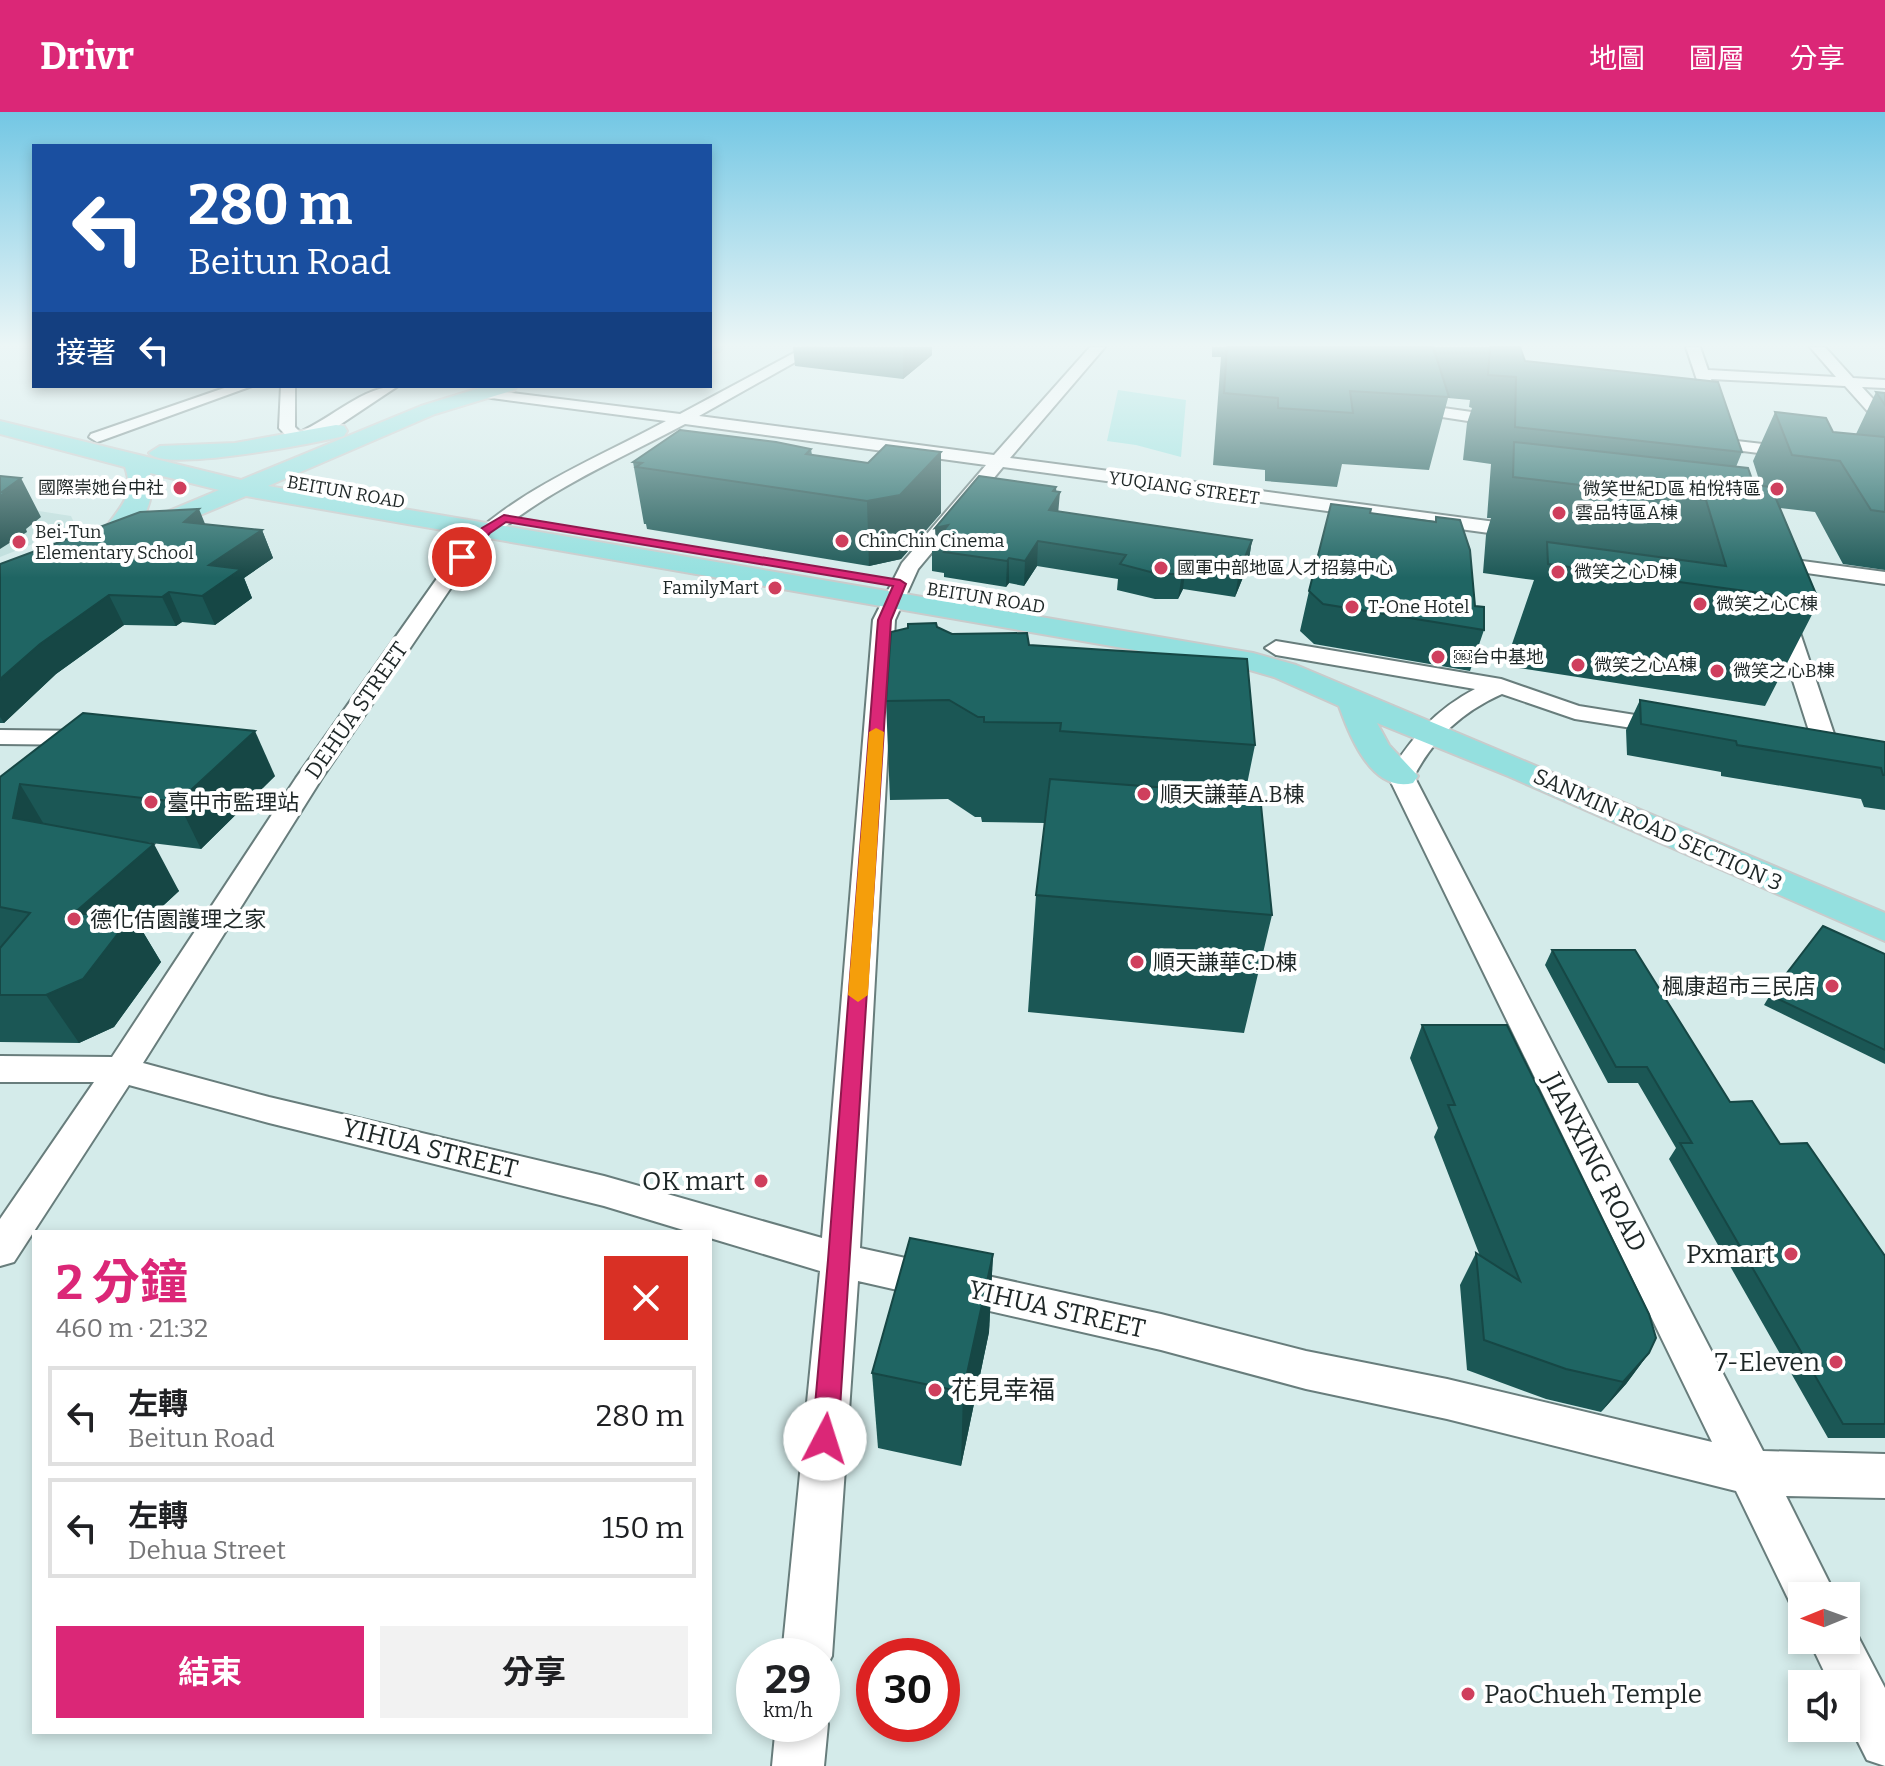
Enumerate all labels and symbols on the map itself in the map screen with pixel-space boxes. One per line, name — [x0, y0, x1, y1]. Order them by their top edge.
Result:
street label: YUQIANG STREET — [1107, 467, 1261, 510]
street label: BEITUN ROAD — [285, 471, 407, 513]
place label: 國際崇她台中社 — [38, 477, 164, 499]
place label: 微笑世紀D區 柏悅特區 — [1582, 478, 1761, 500]
marker: 國際崇她台中社 — [171, 479, 189, 497]
marker: 微笑世紀D區 柏悅特區 — [1768, 480, 1786, 498]
place label: 雲品特區A棟 — [1575, 502, 1678, 524]
marker: 雲品特區A棟 — [1550, 504, 1568, 522]
place label: Bei-Tun Elementary School — [35, 521, 194, 564]
pin — [428, 523, 496, 591]
place label: ChinChin Cinema — [858, 530, 1005, 552]
marker: ChinChin Cinema — [833, 532, 851, 550]
marker: Bei-Tun Elementary School — [10, 533, 28, 551]
place label: 國軍中部地區人才招募中心 — [1177, 557, 1393, 579]
marker: 國軍中部地區人才招募中心 — [1152, 559, 1170, 577]
place label: 微笑之心D棟 — [1574, 561, 1677, 583]
marker: 微笑之心D棟 — [1549, 563, 1567, 581]
place label: FamilyMart — [663, 577, 759, 599]
street label: BEITUN ROAD — [925, 578, 1047, 618]
marker: FamilyMart — [766, 579, 784, 597]
place label: 微笑之心C棟 — [1716, 593, 1818, 615]
marker: 微笑之心C棟 — [1691, 595, 1709, 613]
place label: T-One Hotel — [1368, 596, 1469, 618]
marker: T-One Hotel — [1343, 598, 1361, 616]
street label: DEHUA STREET — [299, 637, 414, 784]
place label: ￼台中基地 — [1454, 646, 1544, 668]
marker: ￼台中基地 — [1429, 648, 1447, 666]
place label: 微笑之心A棟 — [1594, 654, 1697, 676]
marker: 微笑之心A棟 — [1569, 656, 1587, 674]
place label: 微笑之心B棟 — [1733, 660, 1835, 682]
marker: 微笑之心B棟 — [1708, 662, 1726, 680]
street label: SANMIN ROAD SECTION 3 — [1529, 762, 1786, 897]
place label: 順天謙華A.B棟 — [1160, 781, 1305, 808]
marker: 順天謙華A.B棟 — [1135, 785, 1153, 803]
place label: 臺中市監理站 — [167, 789, 299, 816]
marker: 臺中市監理站 — [142, 793, 160, 811]
place label: 德化佶園護理之家 — [90, 906, 266, 933]
marker: 德化佶園護理之家 — [65, 910, 83, 928]
place label: 順天謙華C.D棟 — [1153, 949, 1297, 976]
marker: 順天謙華C.D棟 — [1128, 953, 1146, 971]
place label: 楓康超市三民店 — [1662, 973, 1816, 1000]
marker: 楓康超市三民店 — [1823, 977, 1841, 995]
street label: JIANXING ROAD — [1536, 1066, 1653, 1257]
street label: YIHUA STREET — [339, 1112, 521, 1185]
place label: OK mart — [642, 1166, 746, 1197]
marker: OK mart — [752, 1172, 770, 1190]
place label: Pxmart — [1686, 1239, 1776, 1270]
marker: Pxmart — [1782, 1245, 1800, 1263]
street label: YIHUA STREET — [966, 1274, 1148, 1345]
place label: 7-Eleven — [1715, 1347, 1821, 1378]
marker: 7-Eleven — [1827, 1353, 1845, 1371]
place label: 花見幸福 — [951, 1375, 1055, 1406]
marker: 花見幸福 — [926, 1381, 944, 1399]
position arrow — [783, 1397, 867, 1481]
north arrow — [1788, 1582, 1860, 1654]
speed limit sign: 30 — [856, 1638, 960, 1742]
place label: PaoChueh Temple — [1484, 1679, 1702, 1710]
marker: PaoChueh Temple — [1459, 1685, 1477, 1703]

